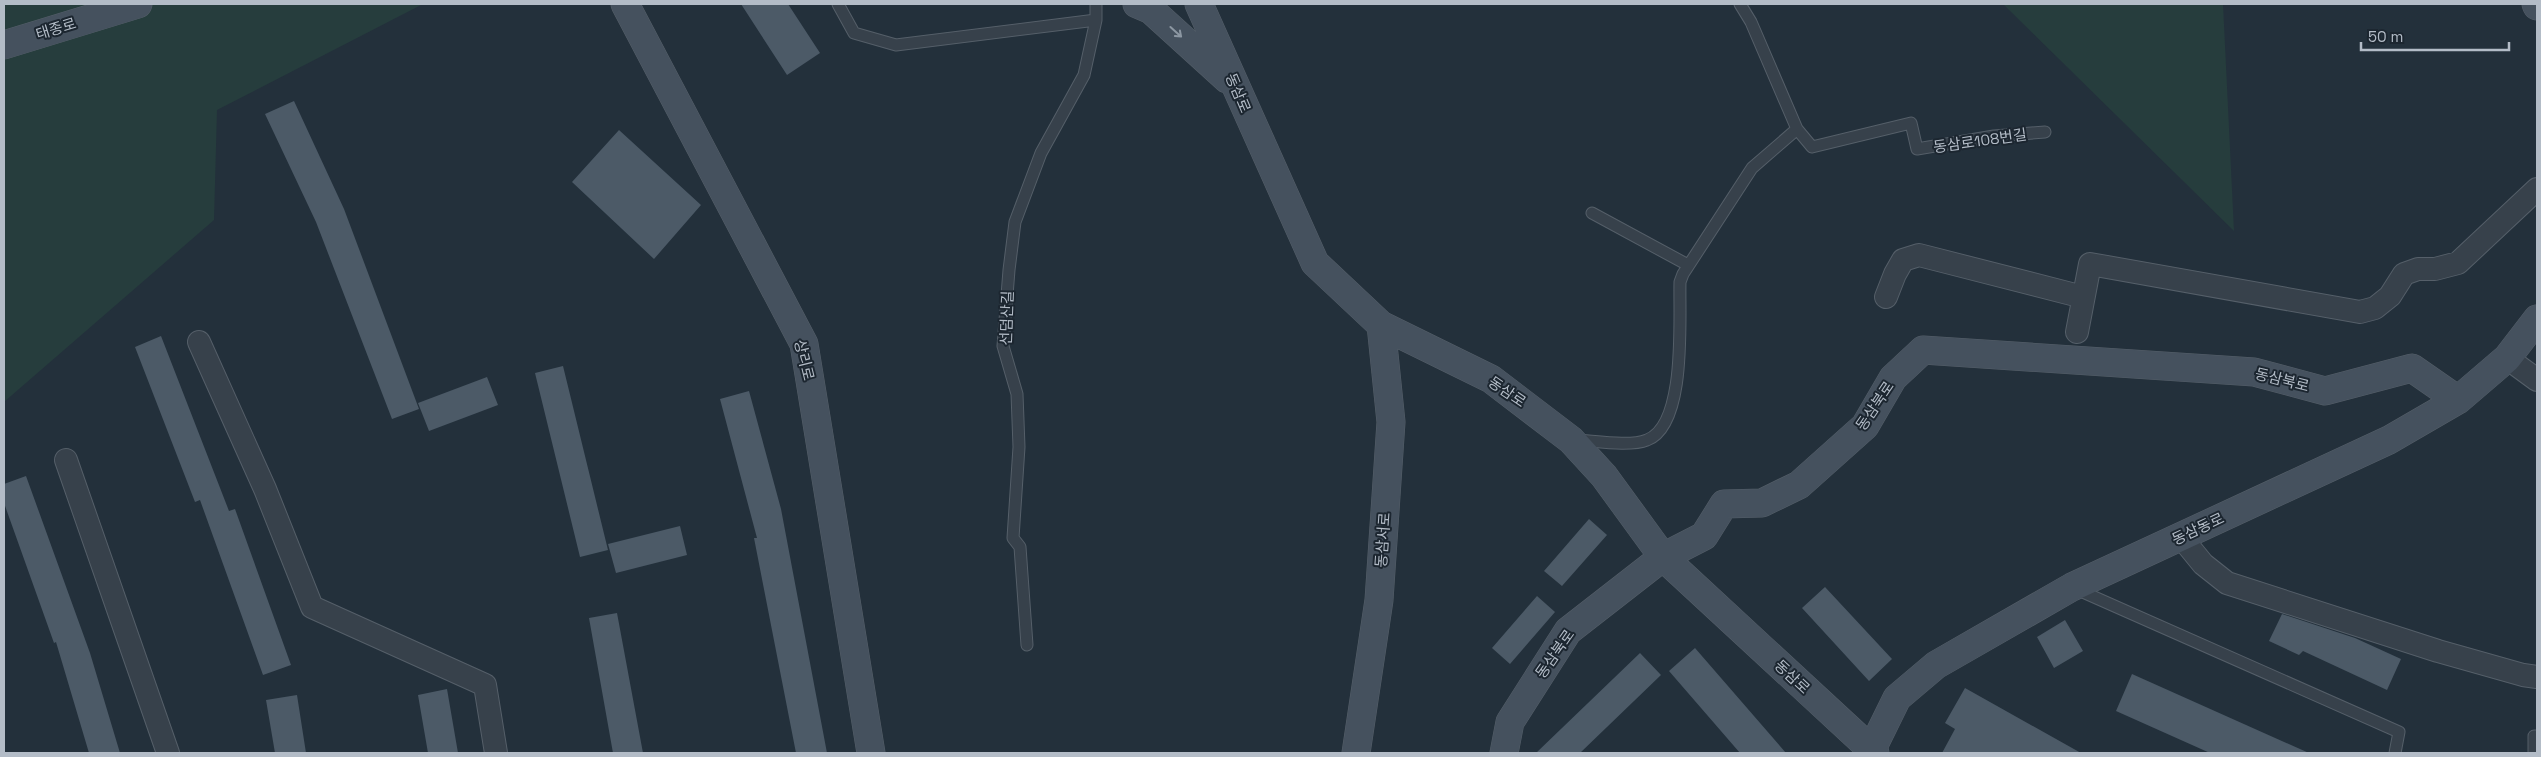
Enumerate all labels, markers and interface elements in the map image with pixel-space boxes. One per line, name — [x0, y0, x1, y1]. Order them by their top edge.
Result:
street label: 태종로 — [33, 13, 78, 44]
scale bar — [2361, 20, 2508, 52]
one-way arrow — [1169, 26, 1182, 38]
text: 50 m — [2368, 27, 2403, 46]
street label: 동삼로 — [1222, 70, 1255, 116]
street label: 동삼로108번길 — [1932, 125, 2028, 156]
street label: 선덤산길 — [996, 290, 1017, 346]
street label: 상리로 — [790, 337, 819, 382]
street label: 동삼북로 — [2253, 364, 2311, 395]
street label: 동삼로 — [1485, 372, 1530, 411]
street label: 동삼북로 — [1851, 378, 1898, 434]
street label: 동삼동로 — [2169, 508, 2227, 549]
street label: 동삼서로 — [1371, 512, 1394, 568]
street label: 동삼북로 — [1531, 626, 1578, 682]
street label: 동삼로 — [1771, 656, 1814, 698]

